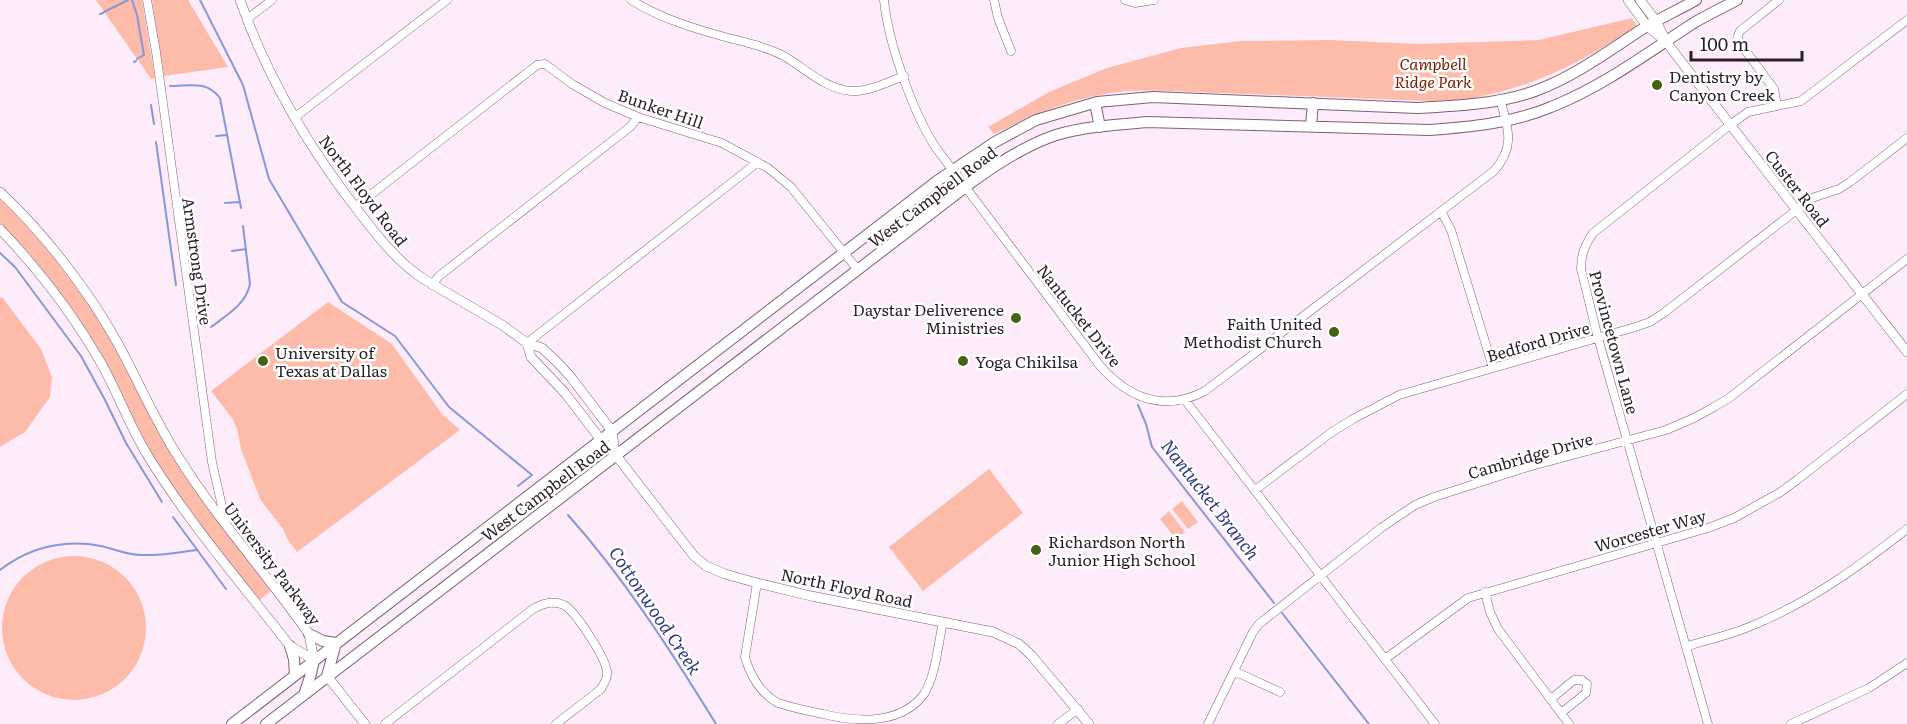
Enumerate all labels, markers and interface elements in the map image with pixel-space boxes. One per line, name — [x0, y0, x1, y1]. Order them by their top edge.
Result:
scale bar — [1691, 24, 1802, 62]
text: 100 m — [1700, 30, 1749, 57]
park label: Campbell Ridge Park — [1394, 51, 1472, 93]
place label: Dentistry by Canyon Creek — [1669, 64, 1775, 106]
marker: Dentistry by Canyon Creek — [1650, 78, 1664, 92]
street label: Bunker Hill — [615, 82, 707, 134]
street label: North Floyd Road — [314, 129, 414, 251]
street label: West Campbell Road — [863, 139, 1002, 252]
street label: Custer Road — [1760, 144, 1836, 232]
street label: Armstrong Drive — [177, 195, 219, 327]
street label: Nantucket Drive — [1032, 258, 1128, 372]
street label: Provincetown Lane — [1584, 267, 1646, 417]
place label: Daystar Deliverence Ministries — [853, 297, 1004, 339]
marker: Daystar Deliverence Ministries — [1009, 311, 1023, 325]
place label: Faith United Methodist Church — [1183, 311, 1322, 353]
street label: Bedford Drive — [1484, 315, 1592, 367]
marker: Faith United Methodist Church — [1327, 325, 1341, 339]
place label: University of Texas at Dallas — [275, 340, 387, 382]
place label: Yoga Chikilsa — [975, 349, 1079, 373]
marker: University of Texas at Dallas — [256, 354, 270, 368]
marker: Yoga Chikilsa — [956, 354, 970, 368]
street label: Cambridge Drive — [1465, 426, 1595, 484]
street label: West Campbell Road — [476, 433, 615, 546]
water label: Nantucket Branch — [1155, 433, 1267, 565]
street label: University Parkway — [219, 496, 328, 630]
street label: Worcester Way — [1591, 502, 1709, 557]
place label: Richardson North Junior High School — [1048, 529, 1196, 571]
water label: Cottonwood Creek — [603, 541, 709, 680]
marker: Richardson North Junior High School — [1029, 543, 1043, 557]
street label: North Floyd Road — [779, 561, 915, 613]

